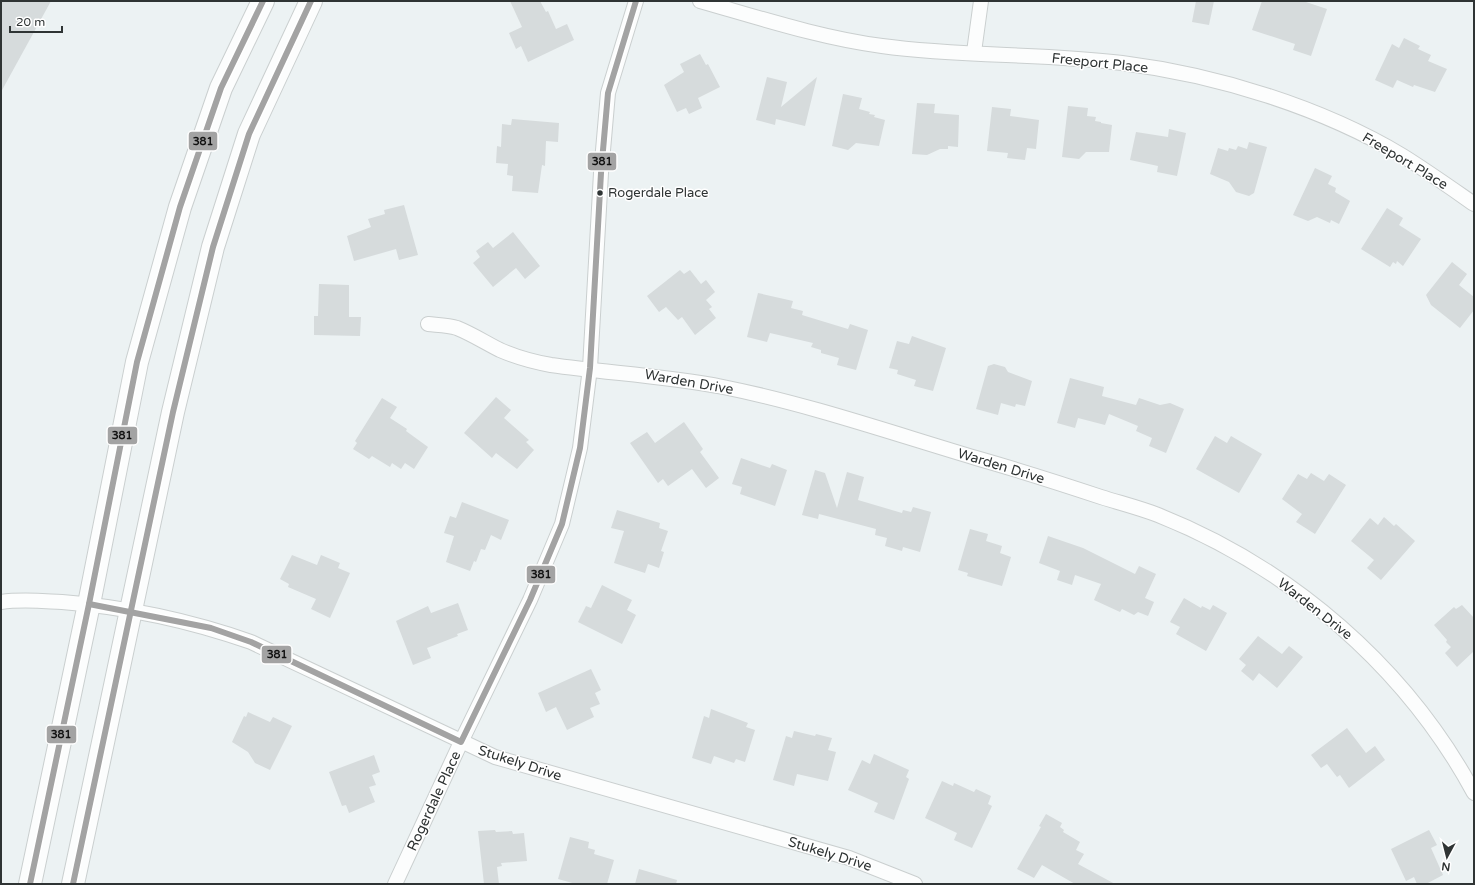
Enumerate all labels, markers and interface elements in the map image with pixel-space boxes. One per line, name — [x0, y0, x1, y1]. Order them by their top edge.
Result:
scale bar — [10, 8, 62, 34]
text: 20 m — [16, 15, 45, 29]
street label: Freeport Place — [1051, 49, 1149, 77]
street label: Freeport Place — [1359, 129, 1451, 193]
line badge: 381 — [188, 131, 218, 151]
text: 381 — [193, 135, 213, 148]
line badge: 381 — [587, 152, 617, 171]
text: 381 — [592, 155, 612, 168]
place label: Rogerdale Place — [608, 185, 708, 201]
marker: Rogerdale Place — [595, 188, 605, 198]
street label: Warden Drive — [643, 366, 735, 398]
line badge: 381 — [107, 426, 138, 445]
text: 381 — [112, 429, 132, 442]
street label: Warden Drive — [955, 445, 1047, 487]
line badge: 381 — [526, 565, 556, 584]
text: 381 — [531, 568, 551, 581]
street label: Warden Drive — [1274, 575, 1356, 643]
line badge: 381 — [261, 645, 292, 664]
text: 381 — [267, 648, 287, 661]
line badge: 381 — [46, 725, 77, 744]
text: 381 — [51, 728, 71, 741]
street label: Stukely Drive — [476, 742, 564, 785]
street label: Rogerdale Place — [403, 748, 465, 854]
street label: Stukely Drive — [786, 833, 874, 875]
north arrow — [1427, 837, 1467, 877]
text: N — [1441, 859, 1451, 873]

